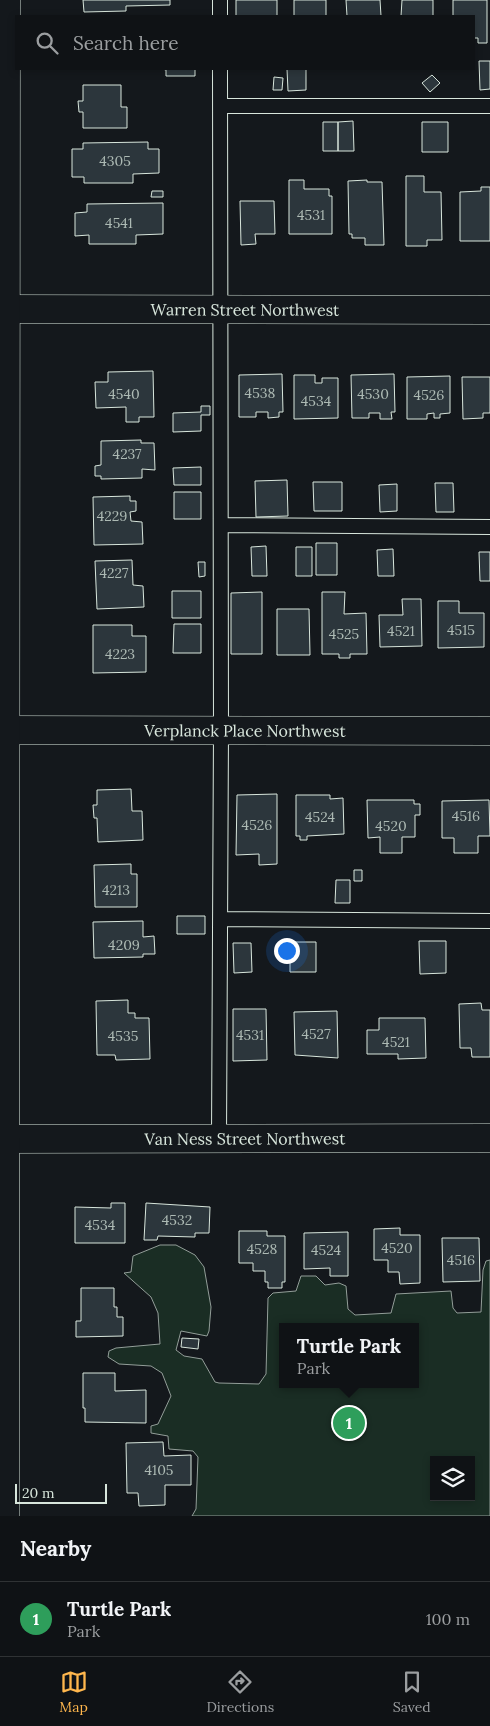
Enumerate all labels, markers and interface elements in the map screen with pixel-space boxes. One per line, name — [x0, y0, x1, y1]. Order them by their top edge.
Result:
search box — [15, 15, 475, 70]
icon: search — [33, 29, 61, 57]
text: Search here — [73, 31, 179, 55]
house number: 4305 — [99, 152, 131, 170]
house number: 4531 — [297, 206, 325, 224]
house number: 4541 — [105, 214, 133, 232]
street label: Warren Street Northwest — [151, 299, 340, 320]
house number: 4538 — [245, 384, 276, 402]
house number: 4540 — [108, 385, 140, 403]
house number: 4530 — [357, 385, 389, 403]
house number: 4526 — [414, 386, 444, 404]
house number: 4534 — [301, 392, 332, 410]
house number: 4237 — [113, 445, 142, 463]
house number: 4229 — [97, 507, 127, 525]
house number: 4227 — [99, 564, 129, 582]
house number: 4515 — [447, 621, 475, 639]
house number: 4521 — [387, 622, 415, 640]
house number: 4525 — [329, 625, 359, 643]
house number: 4223 — [105, 645, 135, 663]
street label: Verplanck Place Northwest — [143, 720, 347, 741]
house number: 4516 — [452, 807, 480, 825]
house number: 4524 — [305, 808, 335, 826]
house number: 4526 — [242, 816, 272, 834]
house number: 4520 — [375, 817, 407, 835]
house number: 4213 — [102, 881, 130, 899]
house number: 4209 — [108, 936, 140, 954]
your location — [274, 938, 300, 964]
house number: 4527 — [301, 1025, 331, 1043]
house number: 4531 — [236, 1026, 264, 1044]
house number: 4535 — [108, 1027, 138, 1045]
house number: 4521 — [382, 1033, 410, 1051]
street label: Van Ness Street Northwest — [144, 1128, 346, 1149]
house number: 4532 — [162, 1211, 192, 1229]
house number: 4534 — [85, 1216, 116, 1234]
house number: 4520 — [381, 1239, 413, 1257]
house number: 4528 — [247, 1240, 277, 1258]
house number: 4524 — [311, 1241, 341, 1259]
house number: 4516 — [447, 1251, 475, 1269]
popup — [279, 1323, 419, 1388]
text: Turtle Park — [297, 1334, 401, 1358]
text: Park — [297, 1358, 330, 1378]
pin: 1 — [333, 1404, 365, 1442]
map controls — [430, 1456, 475, 1501]
button: layers — [430, 1456, 475, 1501]
house number: 4105 — [144, 1461, 174, 1479]
scale bar — [15, 1481, 108, 1504]
text: 20 m — [22, 1484, 54, 1502]
text: Nearby — [20, 1535, 91, 1562]
text: Turtle Park — [67, 1597, 171, 1621]
text: 1 — [33, 1609, 39, 1629]
text: 100 m — [426, 1609, 470, 1629]
text: Park — [67, 1621, 100, 1641]
tab: Map — [59, 1668, 88, 1716]
tab: Directions — [206, 1668, 274, 1716]
tab: Saved — [393, 1668, 431, 1716]

